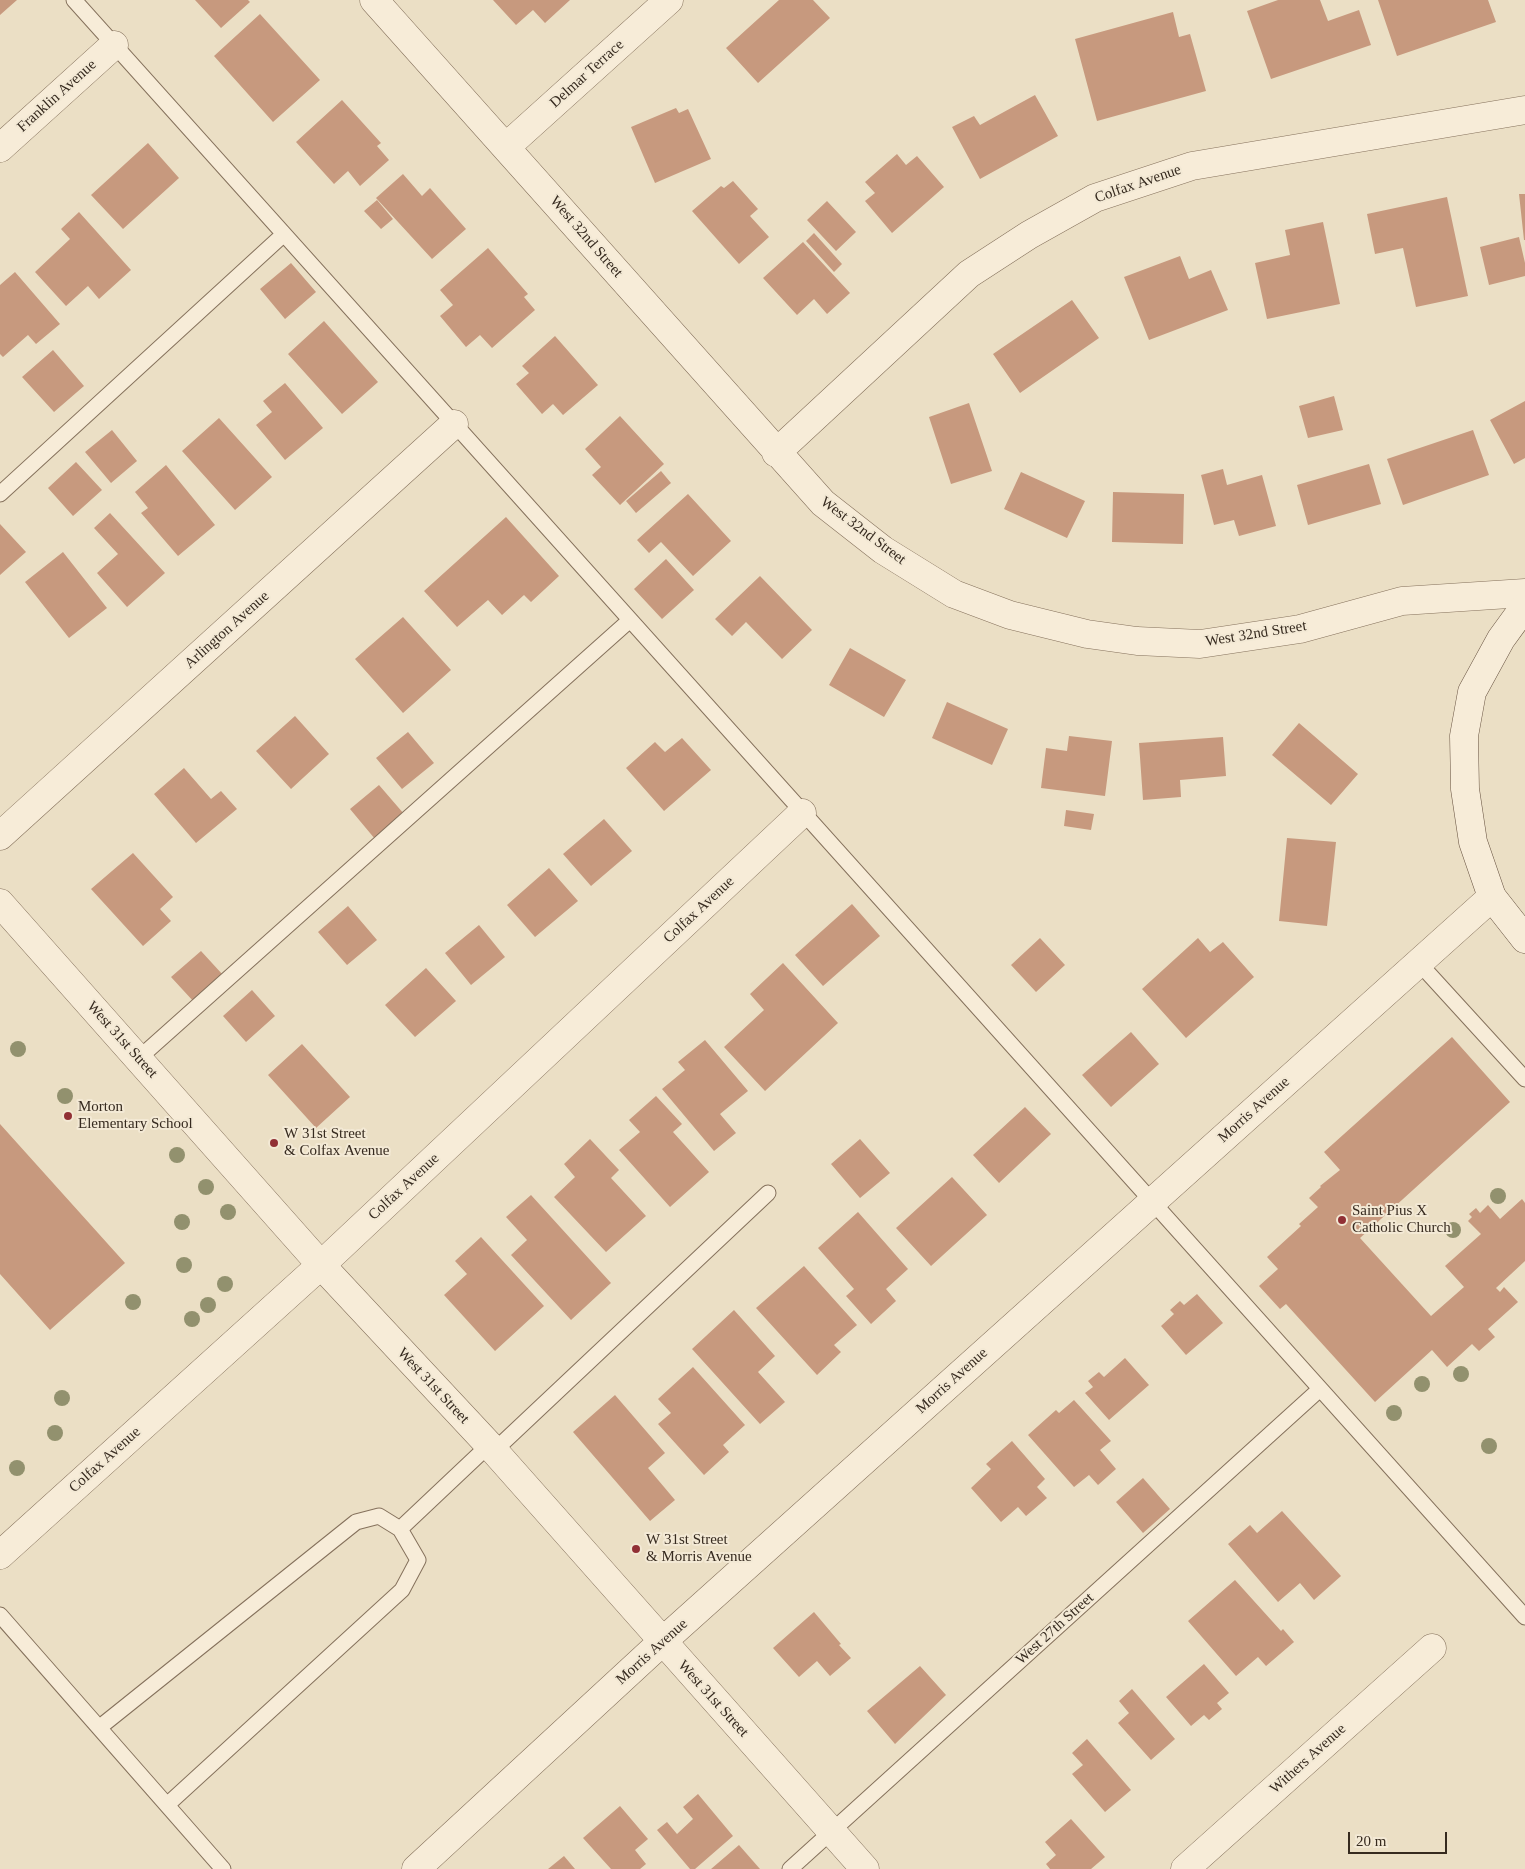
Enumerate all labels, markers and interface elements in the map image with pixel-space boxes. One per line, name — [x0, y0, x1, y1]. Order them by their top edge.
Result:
street label: Delmar Terrace — [546, 36, 628, 112]
street label: Franklin Avenue — [14, 56, 100, 136]
street label: Colfax Avenue — [1092, 161, 1184, 207]
street label: West 32nd Street — [546, 193, 626, 281]
street label: West 32nd Street — [817, 493, 909, 569]
street label: Arlington Avenue — [181, 587, 273, 673]
street label: West 32nd Street — [1204, 617, 1308, 651]
street label: Colfax Avenue — [660, 873, 738, 947]
street label: West 31st Street — [83, 998, 161, 1082]
street label: Morris Avenue — [1214, 1073, 1294, 1147]
place label: Morton Elementary School — [78, 1098, 193, 1133]
marker: Morton Elementary School — [62, 1110, 74, 1122]
place label: W 31st Street & Colfax Avenue — [284, 1125, 390, 1160]
marker: W 31st Street & Colfax Avenue — [268, 1137, 280, 1149]
street label: Colfax Avenue — [365, 1150, 443, 1224]
place label: Saint Pius X Catholic Church — [1352, 1202, 1451, 1237]
marker: Saint Pius X Catholic Church — [1336, 1214, 1348, 1226]
street label: West 31st Street — [393, 1344, 473, 1428]
street label: Morris Avenue — [912, 1344, 992, 1418]
street label: Colfax Avenue — [65, 1423, 145, 1497]
place label: W 31st Street & Morris Avenue — [646, 1531, 752, 1566]
marker: W 31st Street & Morris Avenue — [630, 1543, 642, 1555]
street label: West 27th Street — [1012, 1589, 1098, 1669]
street label: Morris Avenue — [612, 1615, 692, 1689]
street label: West 31st Street — [674, 1657, 752, 1741]
street label: Withers Avenue — [1266, 1720, 1350, 1798]
scale bar — [1350, 1822, 1449, 1854]
text: 20 m — [1356, 1833, 1386, 1849]

